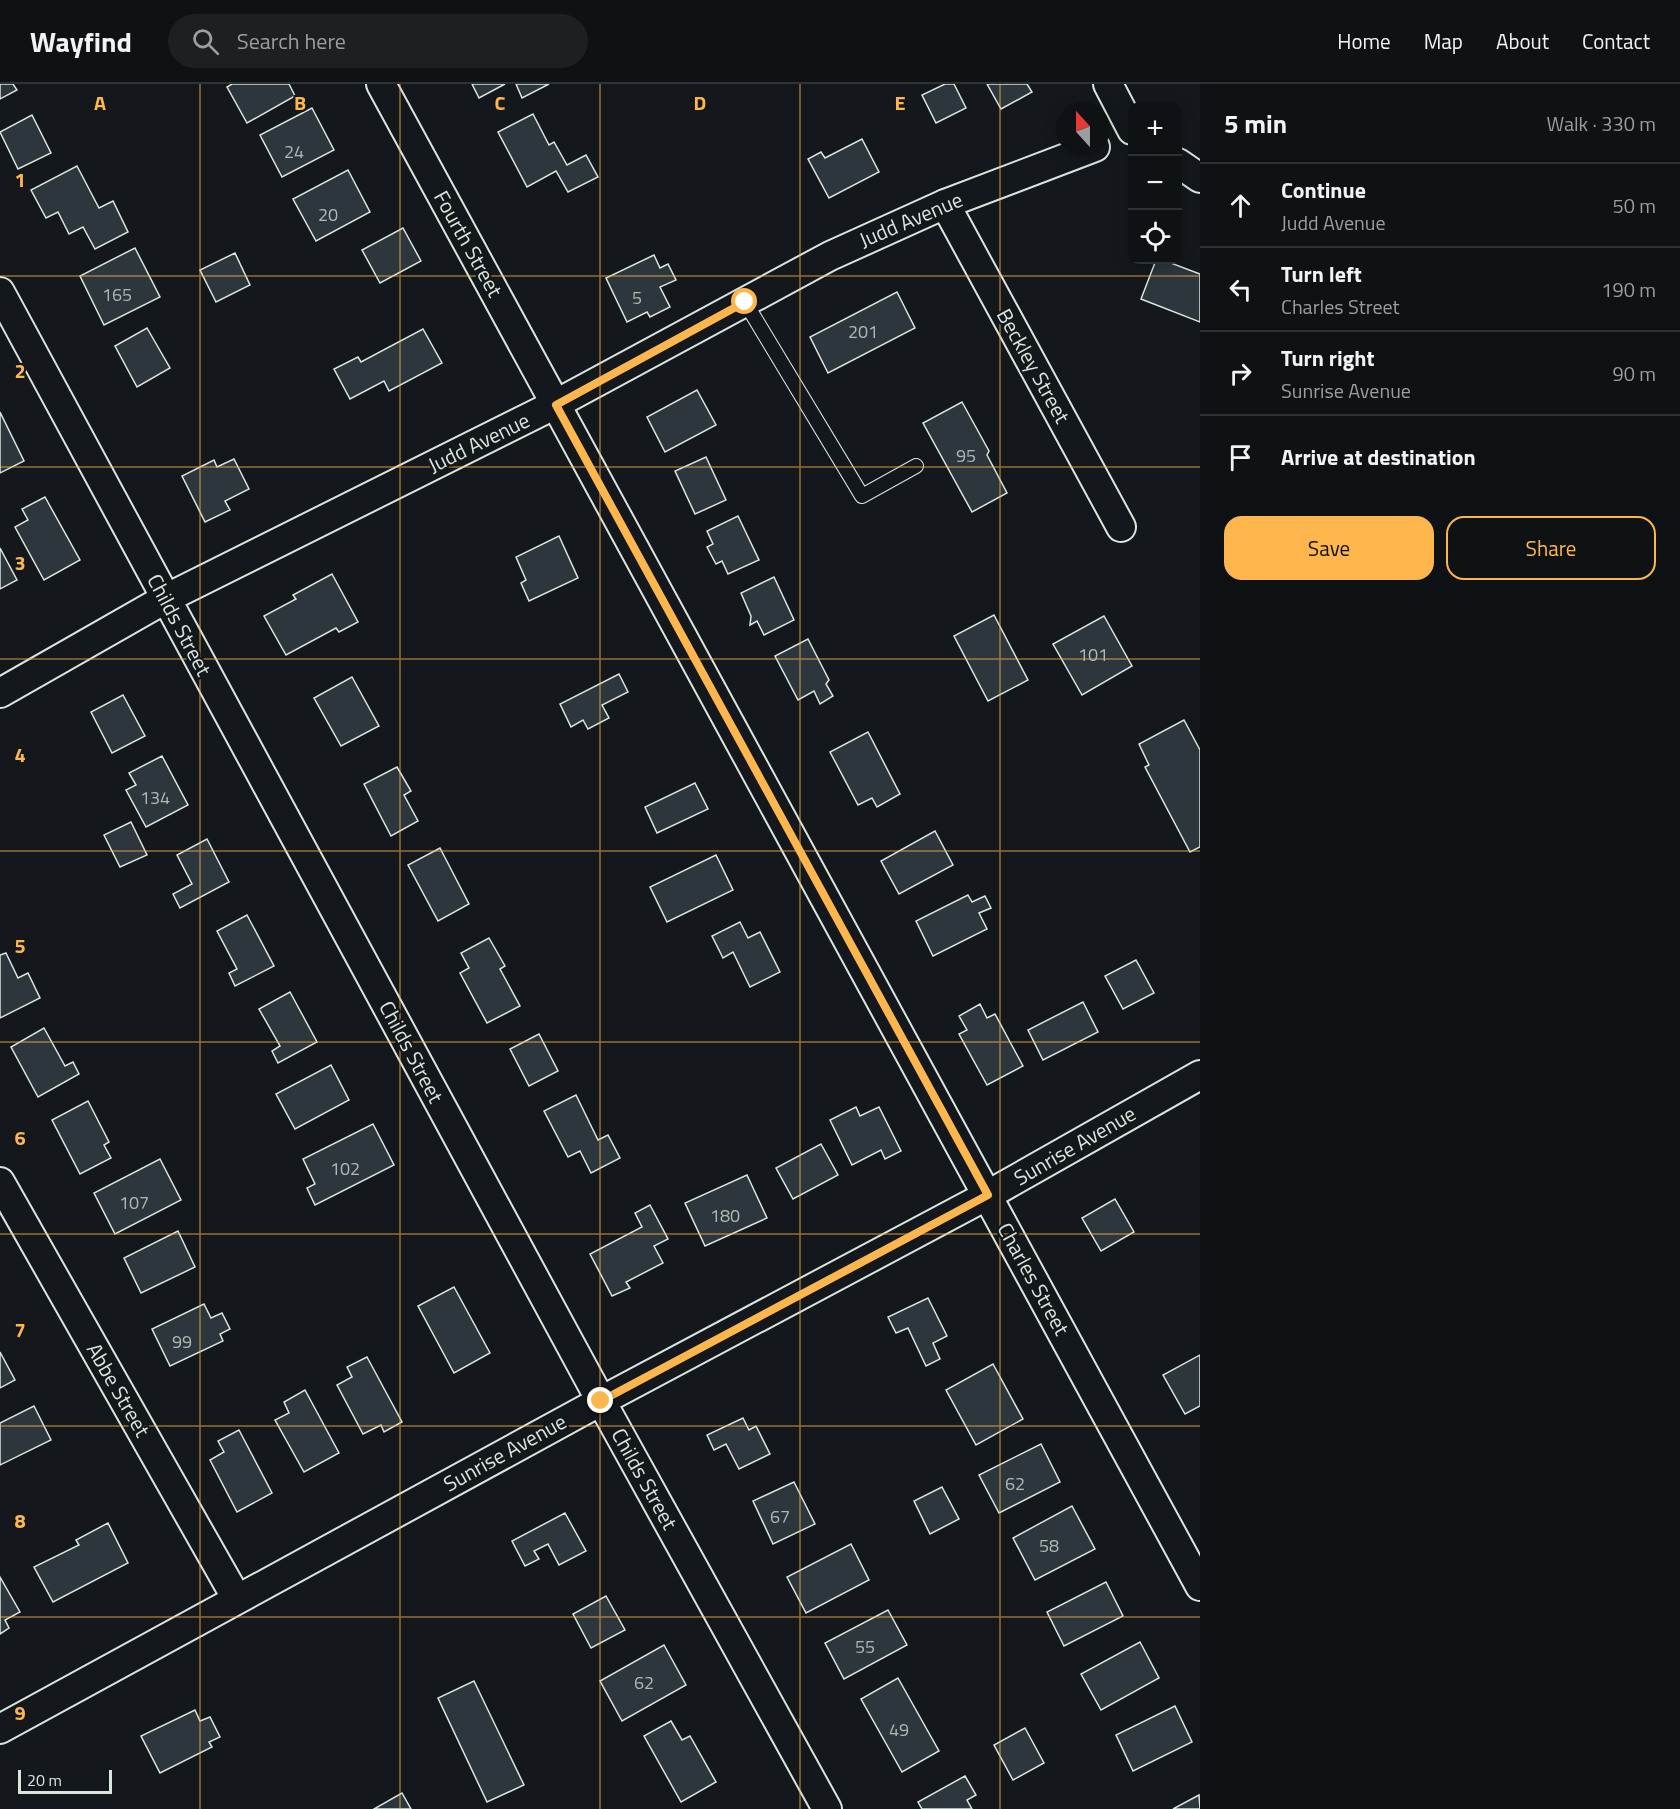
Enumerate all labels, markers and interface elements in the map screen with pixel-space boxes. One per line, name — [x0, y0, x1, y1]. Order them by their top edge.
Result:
search box — [168, 14, 588, 68]
text: Wayfind — [30, 20, 132, 63]
text: Search here — [237, 24, 346, 58]
icon: search — [189, 25, 222, 58]
text: Home — [1337, 25, 1391, 57]
text: Map — [1424, 25, 1463, 57]
text: About — [1496, 25, 1549, 57]
text: Contact — [1582, 25, 1650, 57]
text: A — [94, 87, 106, 118]
text: B — [294, 87, 306, 118]
text: C — [495, 87, 506, 118]
text: D — [694, 87, 706, 118]
text: E — [894, 87, 906, 118]
north arrow — [1056, 102, 1110, 156]
map controls — [1128, 102, 1182, 264]
button: + — [1128, 102, 1182, 156]
text: 5 min — [1224, 104, 1287, 143]
text: Walk · 330 m — [1547, 108, 1656, 139]
house number: 24 — [284, 138, 304, 165]
button: − — [1128, 156, 1182, 210]
text: 1 — [14, 164, 26, 195]
text: Continue — [1281, 173, 1366, 207]
street label: Judd Avenue — [854, 183, 967, 255]
street label: Fourth Street — [426, 184, 512, 303]
icon: ahead — [1224, 189, 1257, 222]
text: 50 m — [1612, 190, 1656, 221]
house number: 20 — [318, 201, 338, 228]
text: Judd Avenue — [1281, 207, 1386, 238]
button: locate — [1128, 210, 1182, 264]
text: Turn left — [1281, 257, 1362, 291]
icon: left — [1224, 273, 1257, 306]
text: 190 m — [1601, 274, 1656, 305]
house number: 165 — [102, 281, 132, 308]
house number: 5 — [632, 284, 642, 311]
route start — [731, 288, 757, 314]
text: Charles Street — [1281, 291, 1400, 322]
street label: Beckley Street — [989, 302, 1079, 429]
house number: 201 — [848, 318, 878, 345]
text: Turn right — [1281, 341, 1375, 375]
text: 2 — [14, 355, 26, 386]
icon: right — [1224, 357, 1257, 390]
text: 90 m — [1612, 358, 1656, 389]
text: Sunrise Avenue — [1281, 375, 1411, 406]
street label: Judd Avenue — [422, 404, 535, 481]
text: Arrive at destination — [1281, 440, 1476, 474]
icon: arrive — [1224, 441, 1257, 474]
house number: 95 — [956, 442, 976, 469]
button: Save — [1224, 516, 1434, 580]
button: Share — [1446, 516, 1656, 580]
text: 3 — [14, 547, 26, 578]
street label: Childs Street — [140, 568, 221, 682]
house number: 101 — [1078, 641, 1108, 668]
text: 4 — [14, 739, 26, 770]
house number: 134 — [140, 784, 170, 811]
text: 5 — [14, 930, 26, 961]
street label: Childs Street — [372, 995, 453, 1109]
street label: Sunrise Avenue — [1007, 1097, 1142, 1193]
text: 6 — [14, 1122, 26, 1153]
house number: 102 — [330, 1155, 360, 1182]
house number: 107 — [119, 1189, 149, 1216]
house number: 180 — [710, 1202, 740, 1229]
street label: Charles Street — [990, 1216, 1078, 1341]
text: 7 — [14, 1314, 26, 1345]
house number: 99 — [172, 1328, 192, 1355]
street label: Abbe Street — [79, 1336, 159, 1443]
route end — [587, 1387, 613, 1413]
street label: Sunrise Avenue — [437, 1405, 572, 1499]
street label: Childs Street — [604, 1422, 686, 1536]
house number: 62 — [1005, 1470, 1025, 1497]
house number: 67 — [770, 1503, 790, 1530]
text: 8 — [14, 1505, 26, 1536]
house number: 58 — [1039, 1532, 1059, 1559]
house number: 55 — [855, 1633, 875, 1660]
house number: 62 — [634, 1669, 654, 1696]
text: 9 — [14, 1697, 26, 1728]
house number: 49 — [889, 1716, 909, 1743]
scale bar — [18, 1767, 112, 1794]
text: 20 m — [27, 1768, 62, 1792]

